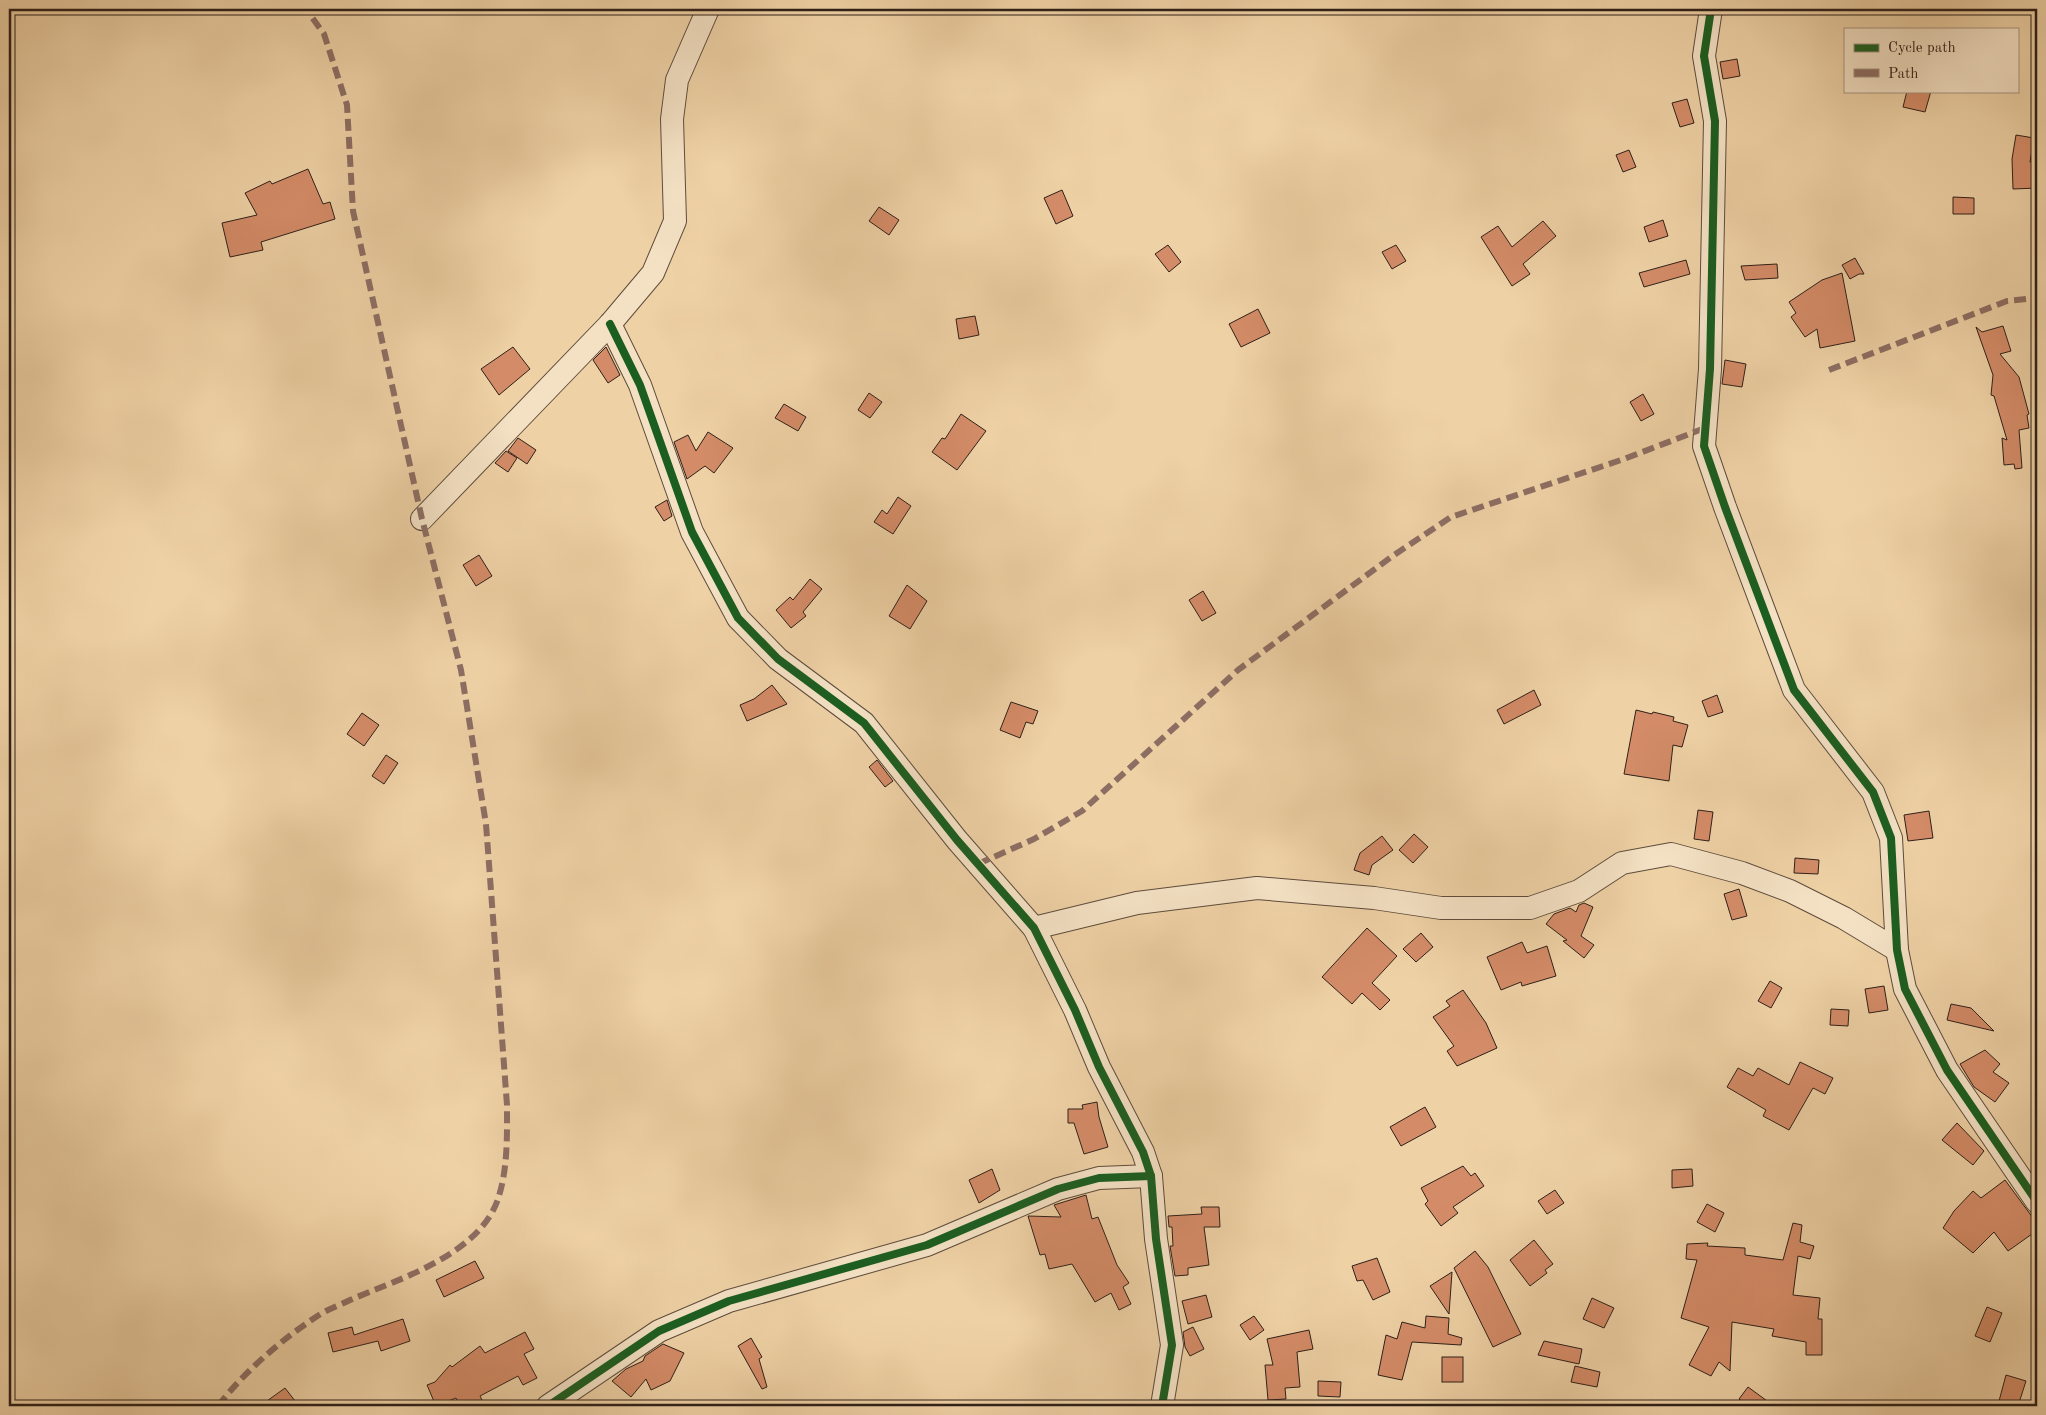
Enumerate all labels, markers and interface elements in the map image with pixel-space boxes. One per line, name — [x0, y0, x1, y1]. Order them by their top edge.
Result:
legend — [1844, 28, 2018, 92]
text: Cycle path — [1888, 41, 1956, 56]
text: Path — [1888, 67, 1918, 82]

